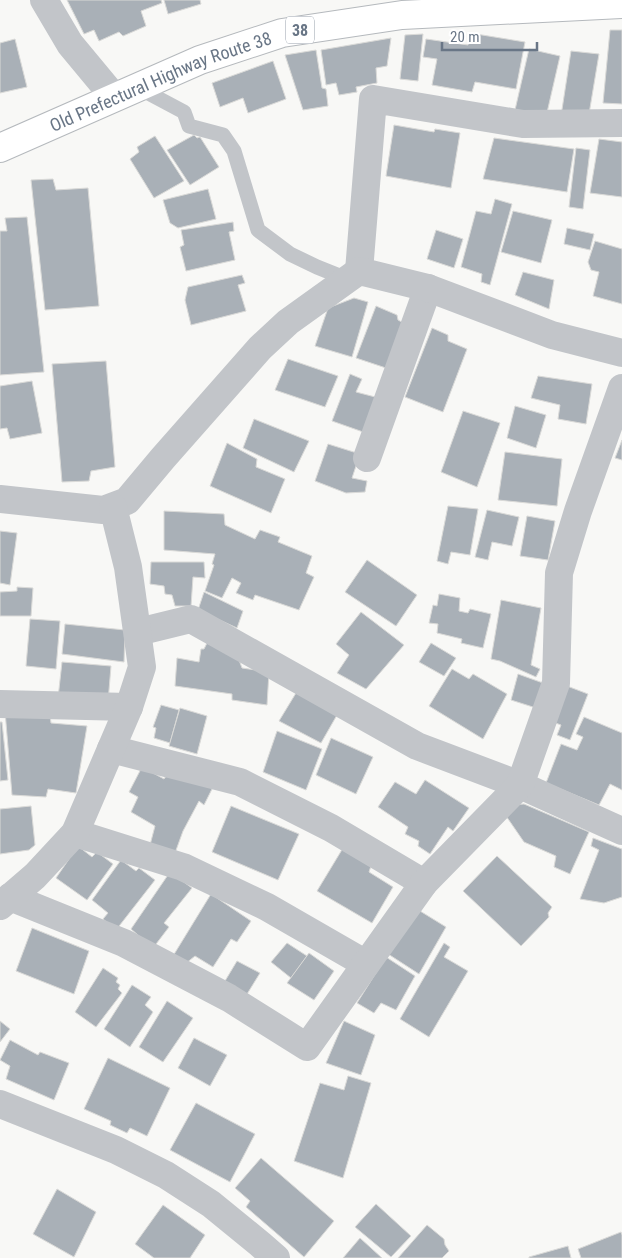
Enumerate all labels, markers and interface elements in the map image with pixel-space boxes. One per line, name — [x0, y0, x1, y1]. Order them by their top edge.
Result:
road number: 38 — [286, 16, 314, 44]
scale bar — [442, 20, 537, 52]
street label: Old Prefectural Highway Route 38 — [46, 27, 274, 135]
text: 20 m — [450, 28, 480, 46]

